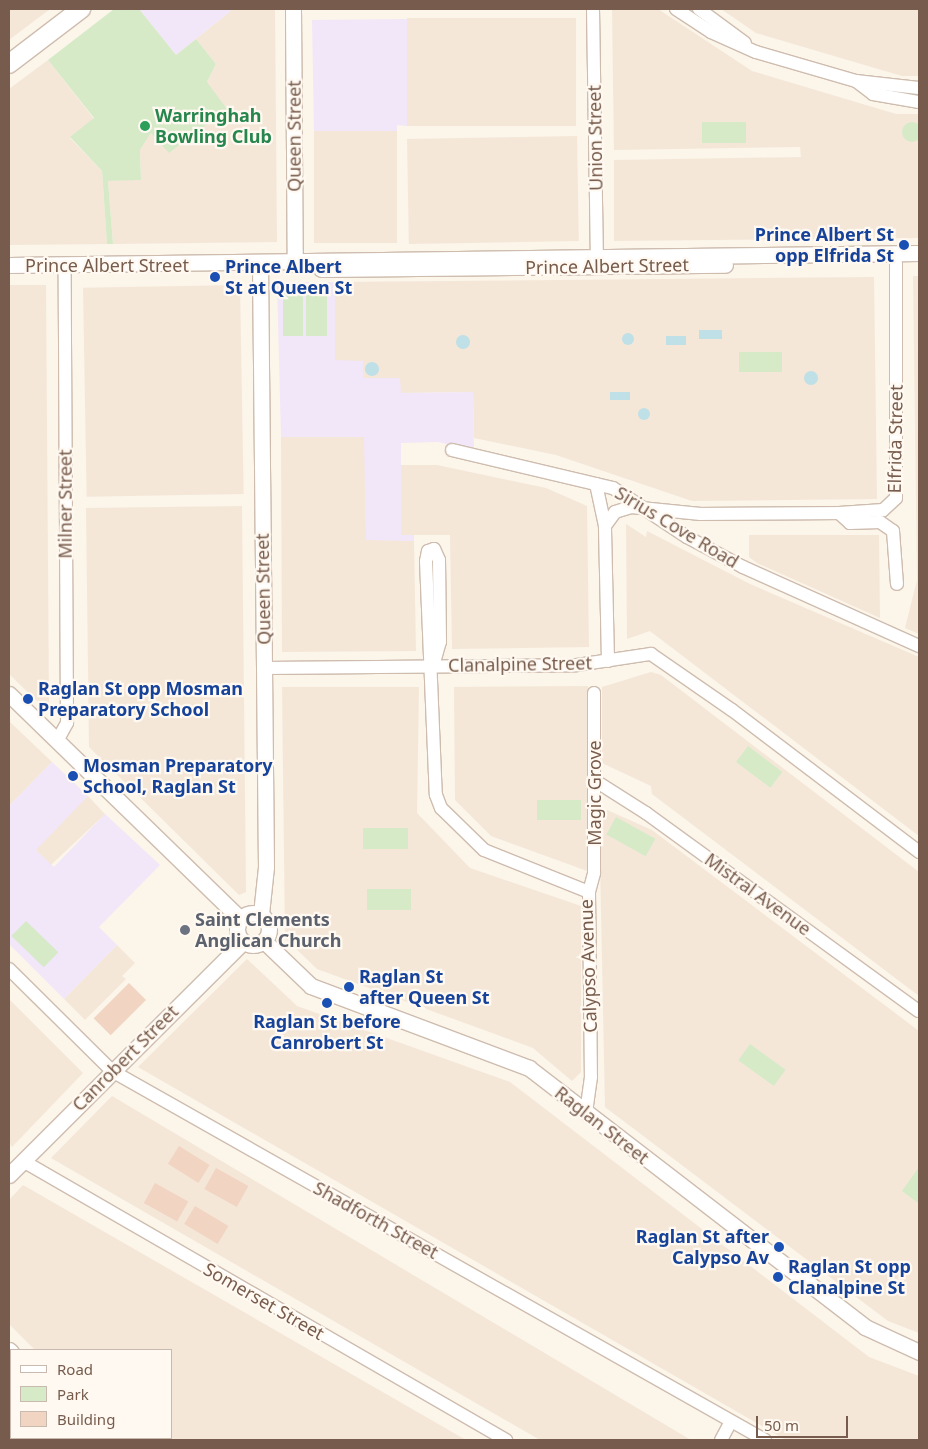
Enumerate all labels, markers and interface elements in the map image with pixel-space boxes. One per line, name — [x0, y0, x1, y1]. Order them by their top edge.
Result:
street label: Queen Street — [283, 80, 305, 192]
street label: Union Street — [583, 85, 607, 191]
place label: Warringhah Bowling Club — [155, 105, 272, 148]
marker: Warringhah Bowling Club — [139, 120, 151, 132]
place label: Prince Albert St opp Elfrida St — [755, 224, 894, 266]
marker: Prince Albert St opp Elfrida St — [898, 239, 910, 251]
street label: Prince Albert Street — [25, 254, 189, 276]
street label: Prince Albert Street — [525, 254, 689, 278]
place label: Prince Albert St at Queen St — [225, 256, 352, 298]
marker: Prince Albert St at Queen St — [209, 271, 221, 283]
street label: Elfrida Street — [883, 384, 907, 494]
street label: Milner Street — [54, 449, 76, 559]
street label: Sirius Cove Road — [611, 482, 743, 572]
street label: Queen Street — [251, 533, 275, 645]
street label: Clanalpine Street — [448, 652, 592, 676]
place label: Raglan St opp Mosman Preparatory School — [38, 678, 243, 721]
marker: Raglan St opp Mosman Preparatory School — [22, 693, 34, 705]
street label: Magic Grove — [583, 740, 605, 846]
place label: Mosman Preparatory School, Raglan St — [83, 755, 273, 798]
marker: Mosman Preparatory School, Raglan St — [67, 770, 79, 782]
street label: Mistral Avenue — [701, 848, 815, 940]
street label: Calypso Avenue — [575, 899, 601, 1033]
place label: Saint Clements Anglican Church — [195, 909, 341, 952]
marker: Saint Clements Anglican Church — [179, 924, 191, 936]
place label: Raglan St after Queen St — [359, 966, 490, 1009]
marker: Raglan St after Queen St — [343, 981, 355, 993]
marker: Raglan St before Canrobert St — [321, 997, 333, 1009]
street label: Canrobert Street — [68, 1001, 182, 1115]
place label: Raglan St before Canrobert St — [253, 1011, 401, 1054]
street label: Raglan Street — [551, 1082, 653, 1168]
street label: Shadforth Street — [310, 1177, 442, 1263]
place label: Raglan St after Calypso Av — [636, 1226, 769, 1268]
marker: Raglan St after Calypso Av — [773, 1241, 785, 1253]
place label: Raglan St opp Clanalpine St — [788, 1256, 911, 1298]
street label: Somerset Street — [200, 1258, 328, 1344]
marker: Raglan St opp Clanalpine St — [772, 1271, 784, 1283]
legend — [10, 1349, 172, 1439]
text: Road — [57, 1359, 93, 1379]
text: Park — [57, 1384, 89, 1404]
scale bar — [758, 1406, 850, 1438]
text: Building — [57, 1409, 115, 1429]
text: 50 m — [764, 1415, 799, 1435]

